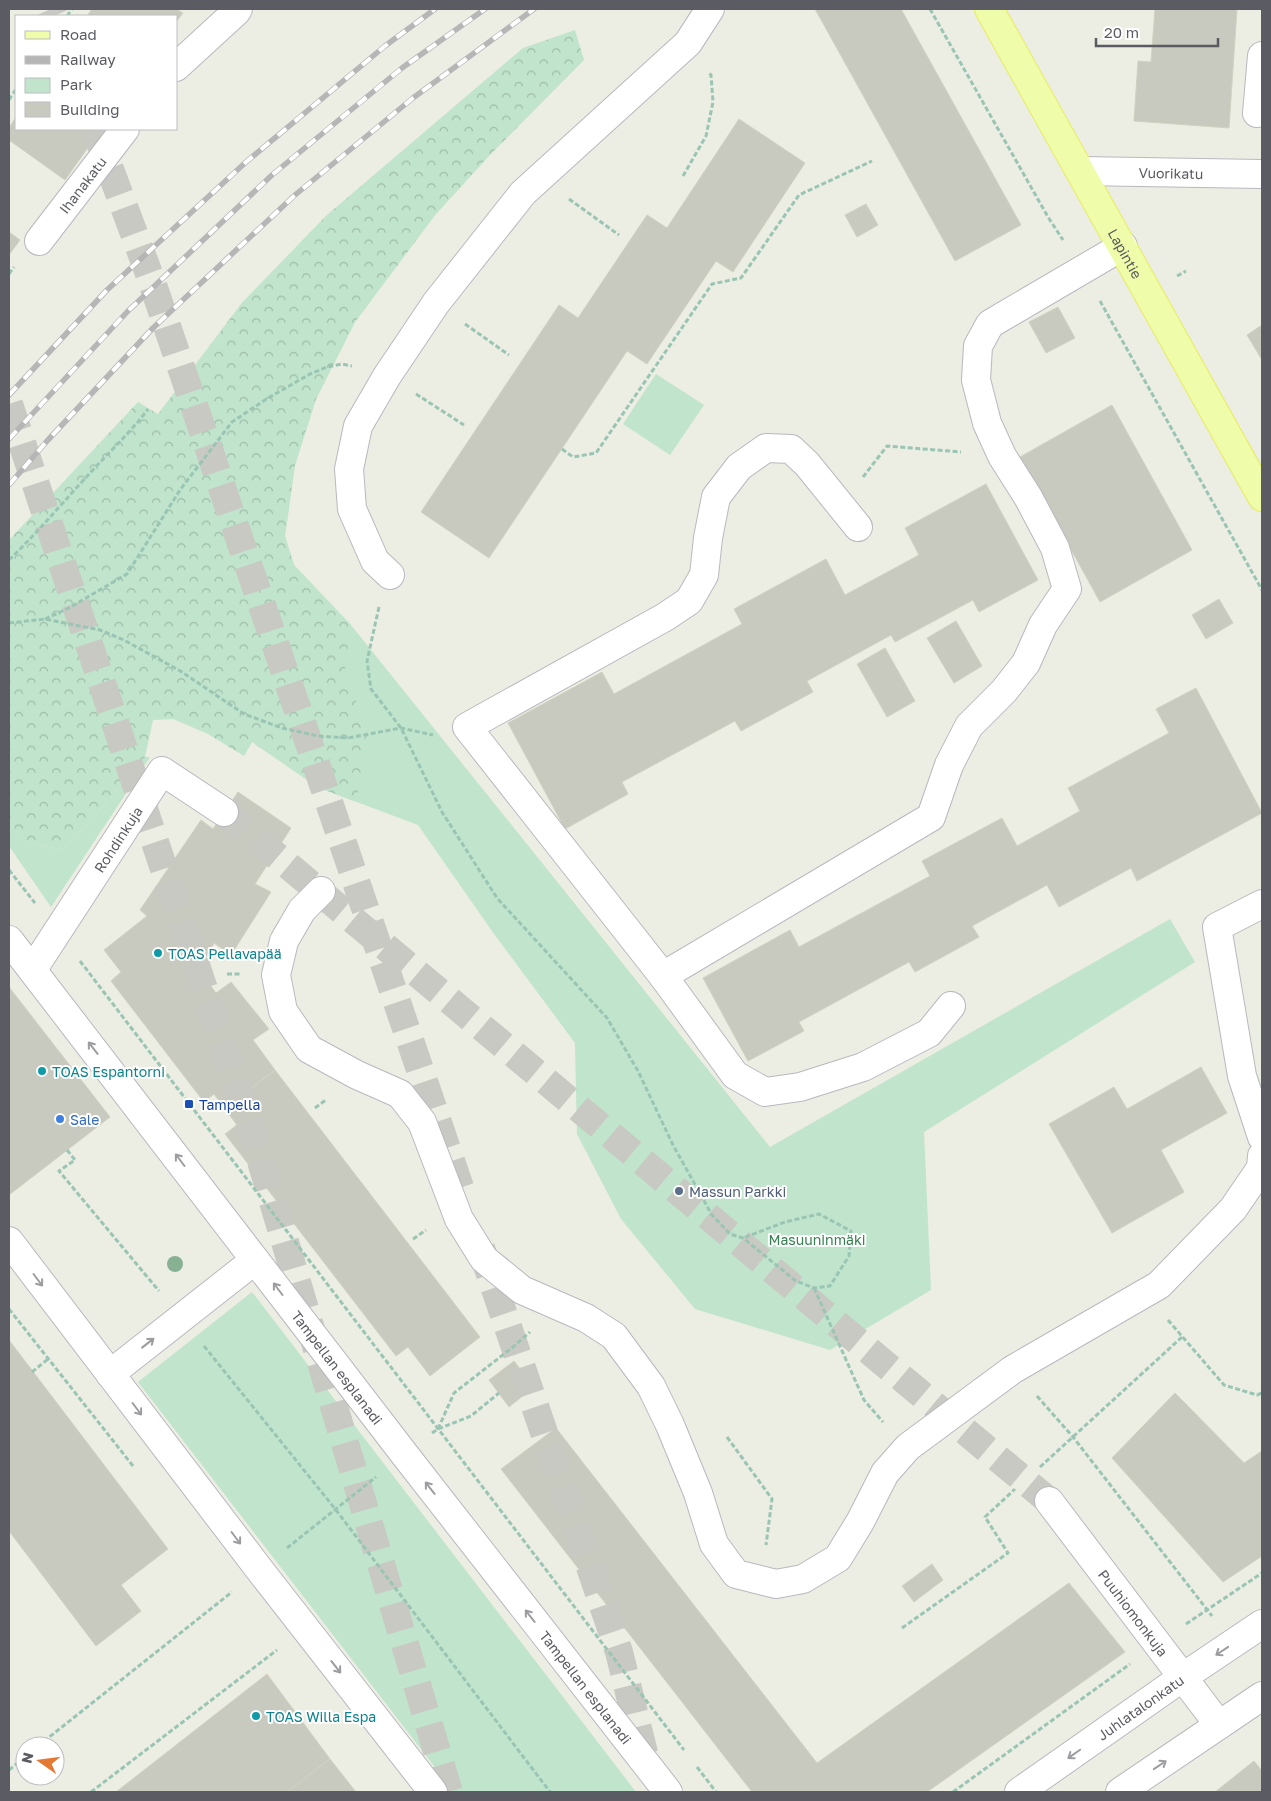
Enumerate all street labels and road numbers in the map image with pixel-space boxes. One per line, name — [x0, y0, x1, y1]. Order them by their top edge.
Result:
street label: Ihanakatu — [55, 153, 109, 216]
street label: Vuorikatu — [1139, 163, 1203, 182]
street label: Lapintie — [1105, 225, 1146, 281]
street label: Rohdinkuja — [90, 803, 145, 875]
street label: Tampellan esplanadi — [288, 1307, 387, 1428]
street label: Puuhiomonkuja — [1095, 1566, 1172, 1659]
street label: Tampellan esplanadi — [537, 1627, 636, 1747]
street label: Juhlatalonkatu — [1094, 1671, 1187, 1743]

